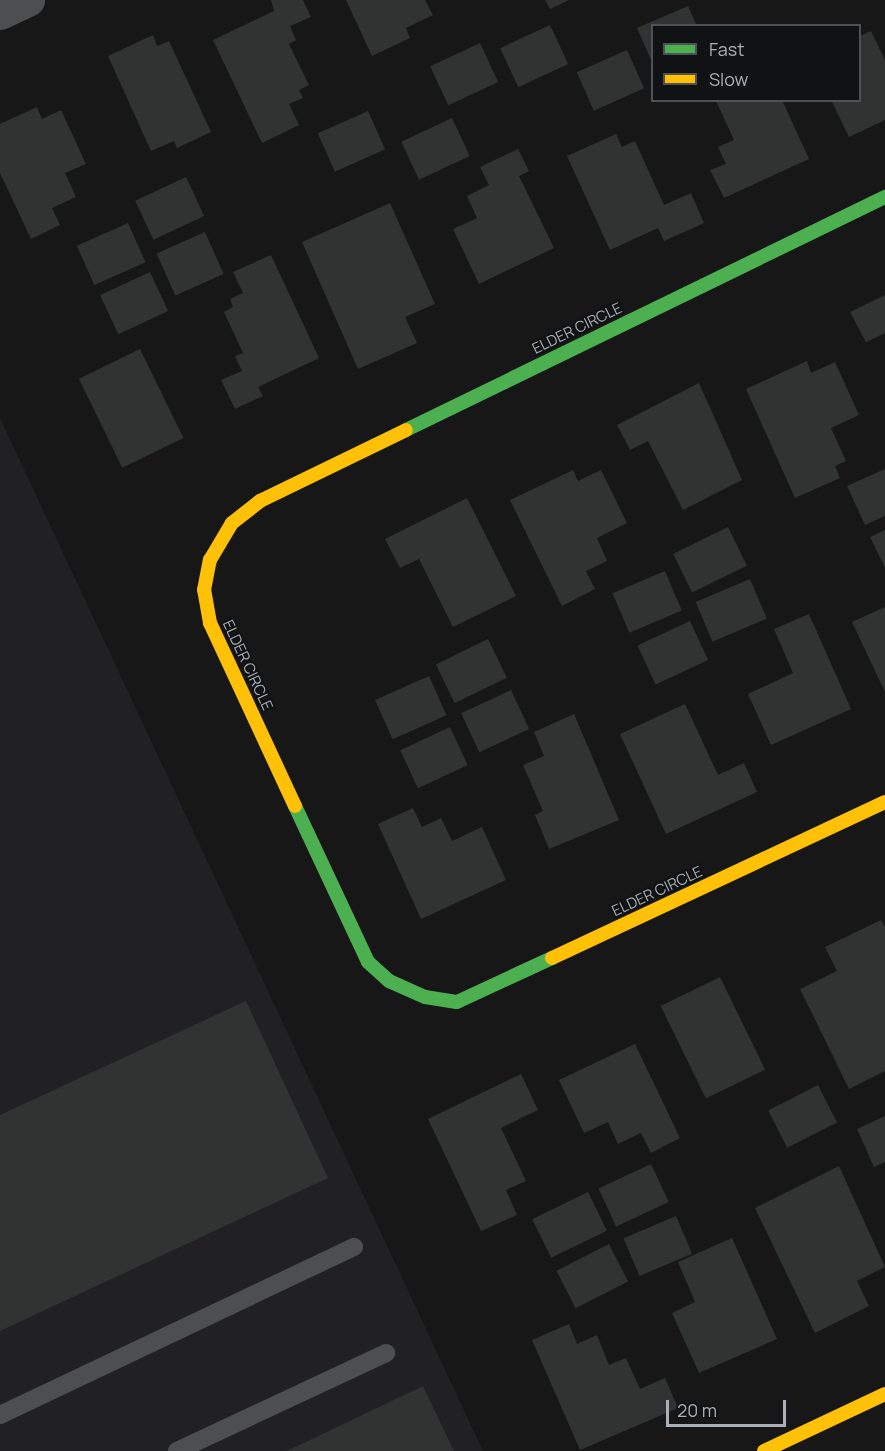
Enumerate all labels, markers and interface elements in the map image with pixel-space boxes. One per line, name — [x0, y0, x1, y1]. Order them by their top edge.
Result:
legend — [651, 24, 861, 102]
text: Fast — [709, 37, 744, 61]
text: Slow — [709, 67, 748, 91]
street label: ELDER CIRCLE — [529, 298, 625, 358]
street label: ELDER CIRCLE — [219, 617, 277, 713]
street label: ELDER CIRCLE — [609, 862, 705, 920]
scale bar — [669, 1388, 789, 1426]
text: 20 m — [677, 1398, 717, 1422]

